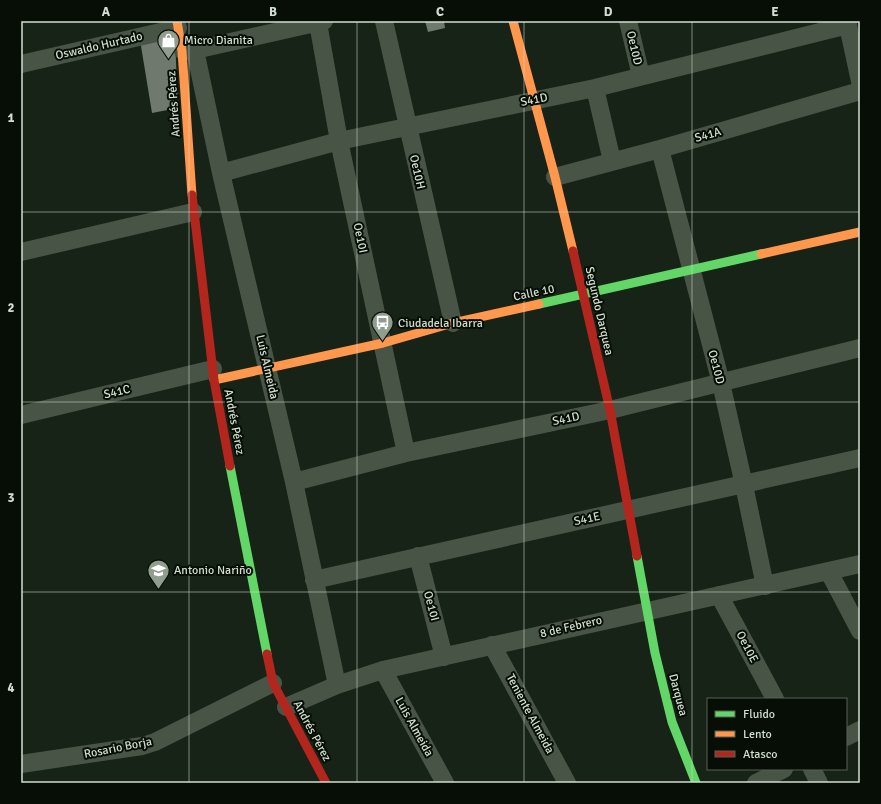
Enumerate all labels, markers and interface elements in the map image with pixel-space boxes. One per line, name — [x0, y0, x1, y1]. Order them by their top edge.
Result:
text: A — [102, 4, 111, 20]
text: B — [269, 4, 277, 20]
text: C — [436, 4, 444, 20]
text: D — [604, 4, 613, 20]
text: E — [771, 4, 779, 20]
shop icon: Micro Dianita — [156, 27, 182, 60]
street label: Oswaldo Hurtado — [54, 29, 144, 63]
street label: Oe10D — [623, 29, 645, 67]
place label: Micro Dianita — [184, 33, 253, 48]
street label: Andrés Pérez — [164, 70, 184, 138]
street label: S41D — [519, 90, 549, 110]
text: 1 — [7, 110, 15, 126]
street label: S41A — [693, 124, 724, 146]
street label: Oe10H — [406, 153, 428, 191]
street label: Oe10I — [350, 222, 370, 254]
street label: Segundo Darquea — [582, 265, 616, 357]
street label: Calle 10 — [512, 281, 556, 305]
text: 2 — [7, 300, 15, 316]
bus stop icon: Ciudadela Ibarra — [370, 310, 396, 343]
place label: Ciudadela Ibarra — [398, 316, 483, 331]
street label: Luis Almeida — [252, 333, 282, 401]
street label: Oe10D — [704, 348, 728, 386]
street label: S41C — [102, 382, 132, 402]
street label: Andrés Pérez — [220, 388, 248, 456]
street label: S41D — [551, 409, 581, 429]
text: 3 — [7, 490, 15, 506]
street label: S41E — [573, 509, 602, 529]
school or university icon: Antonio Nariño — [146, 557, 172, 590]
place label: Antonio Nariño — [174, 563, 252, 578]
street label: Oe10I — [420, 589, 442, 623]
street label: 8 de Febrero — [539, 613, 603, 641]
street label: Oe10E — [732, 629, 762, 666]
street label: Teniente Almeida — [503, 672, 557, 756]
street label: Darquea — [665, 672, 691, 718]
text: 4 — [7, 680, 15, 696]
street label: Luis Almeida — [392, 695, 436, 759]
street label: Andrés Pérez — [290, 698, 334, 764]
legend — [707, 698, 847, 770]
text: Fluido — [743, 707, 775, 722]
text: Lento — [743, 727, 772, 742]
street label: Rosario Borja — [83, 734, 153, 762]
text: Atasco — [743, 747, 778, 762]

